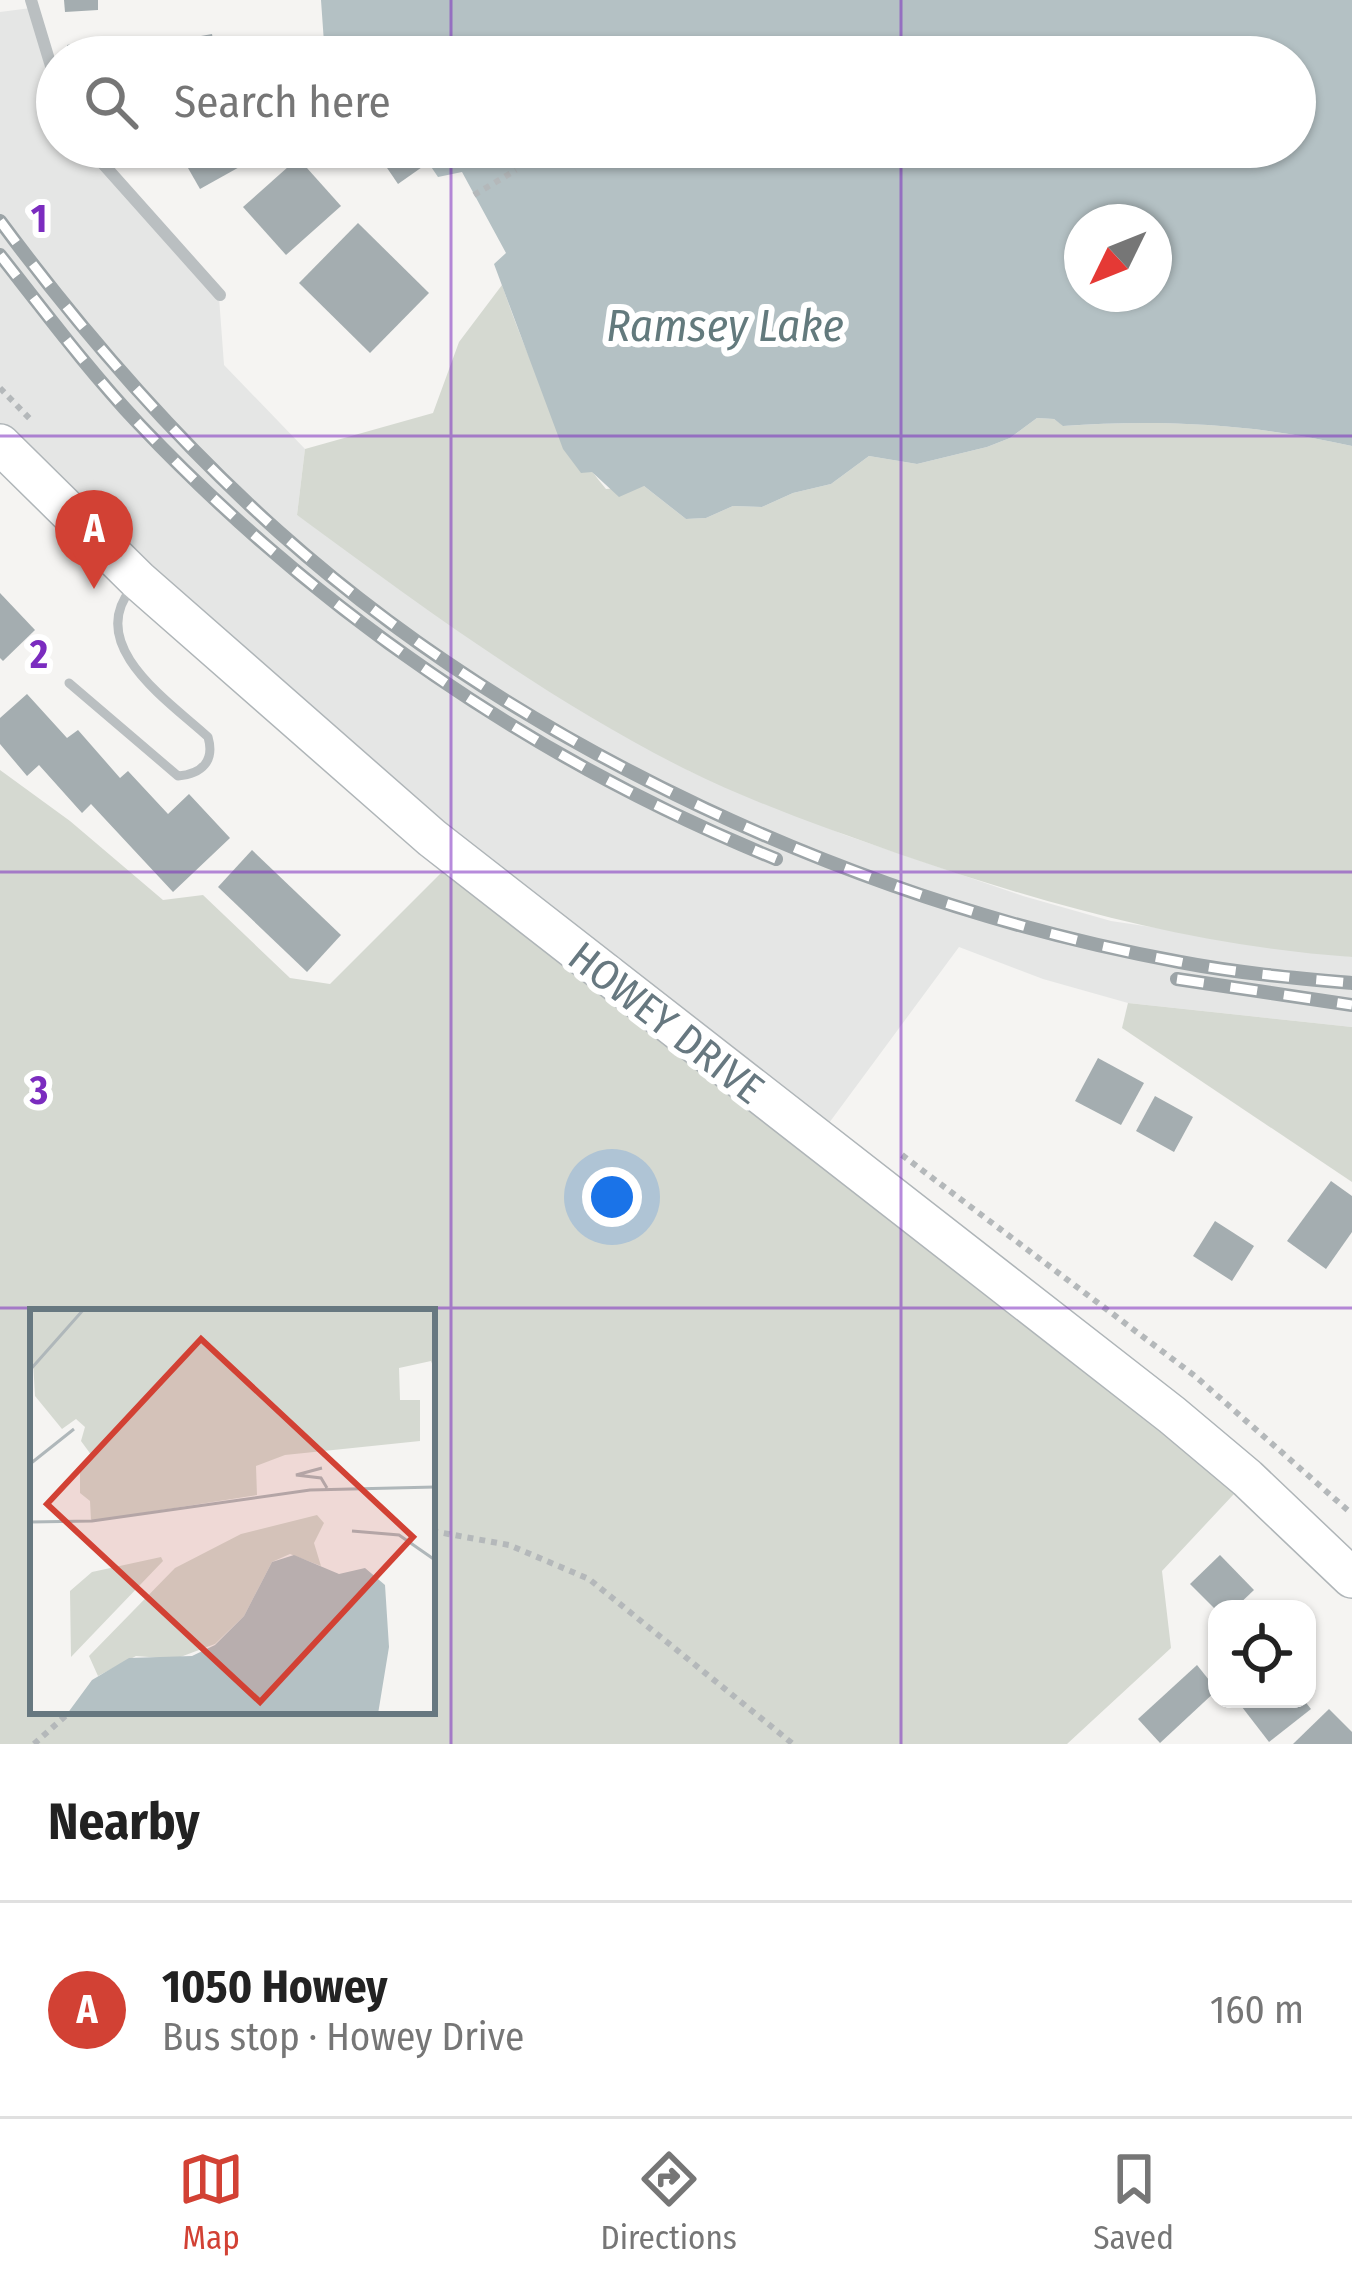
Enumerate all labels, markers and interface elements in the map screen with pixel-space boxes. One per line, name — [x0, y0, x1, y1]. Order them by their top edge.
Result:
search box — [36, 36, 1316, 168]
icon: search — [78, 69, 144, 135]
text: Search here — [174, 75, 391, 129]
text: 1 — [31, 196, 47, 242]
north arrow — [1064, 204, 1172, 312]
water label: Ramsey Lake — [606, 299, 844, 353]
pin: A — [55, 490, 133, 589]
text: 2 — [29, 632, 48, 678]
street label: HOWEY DRIVE — [559, 932, 773, 1114]
text: 3 — [29, 1068, 48, 1114]
your location — [582, 1167, 642, 1227]
inset map — [30, 1309, 435, 1714]
map controls — [1208, 1600, 1316, 1708]
button: locate — [1208, 1600, 1316, 1708]
text: Nearby — [48, 1791, 200, 1853]
text: 1050 Howey — [162, 1960, 388, 2014]
text: A — [76, 1987, 98, 2033]
text: 160 m — [1210, 1987, 1304, 2033]
text: Bus stop · Howey Drive — [162, 2014, 524, 2060]
tab: Map — [178, 2146, 244, 2258]
tab: Directions — [600, 2146, 737, 2258]
tab: Saved — [1093, 2146, 1174, 2258]

